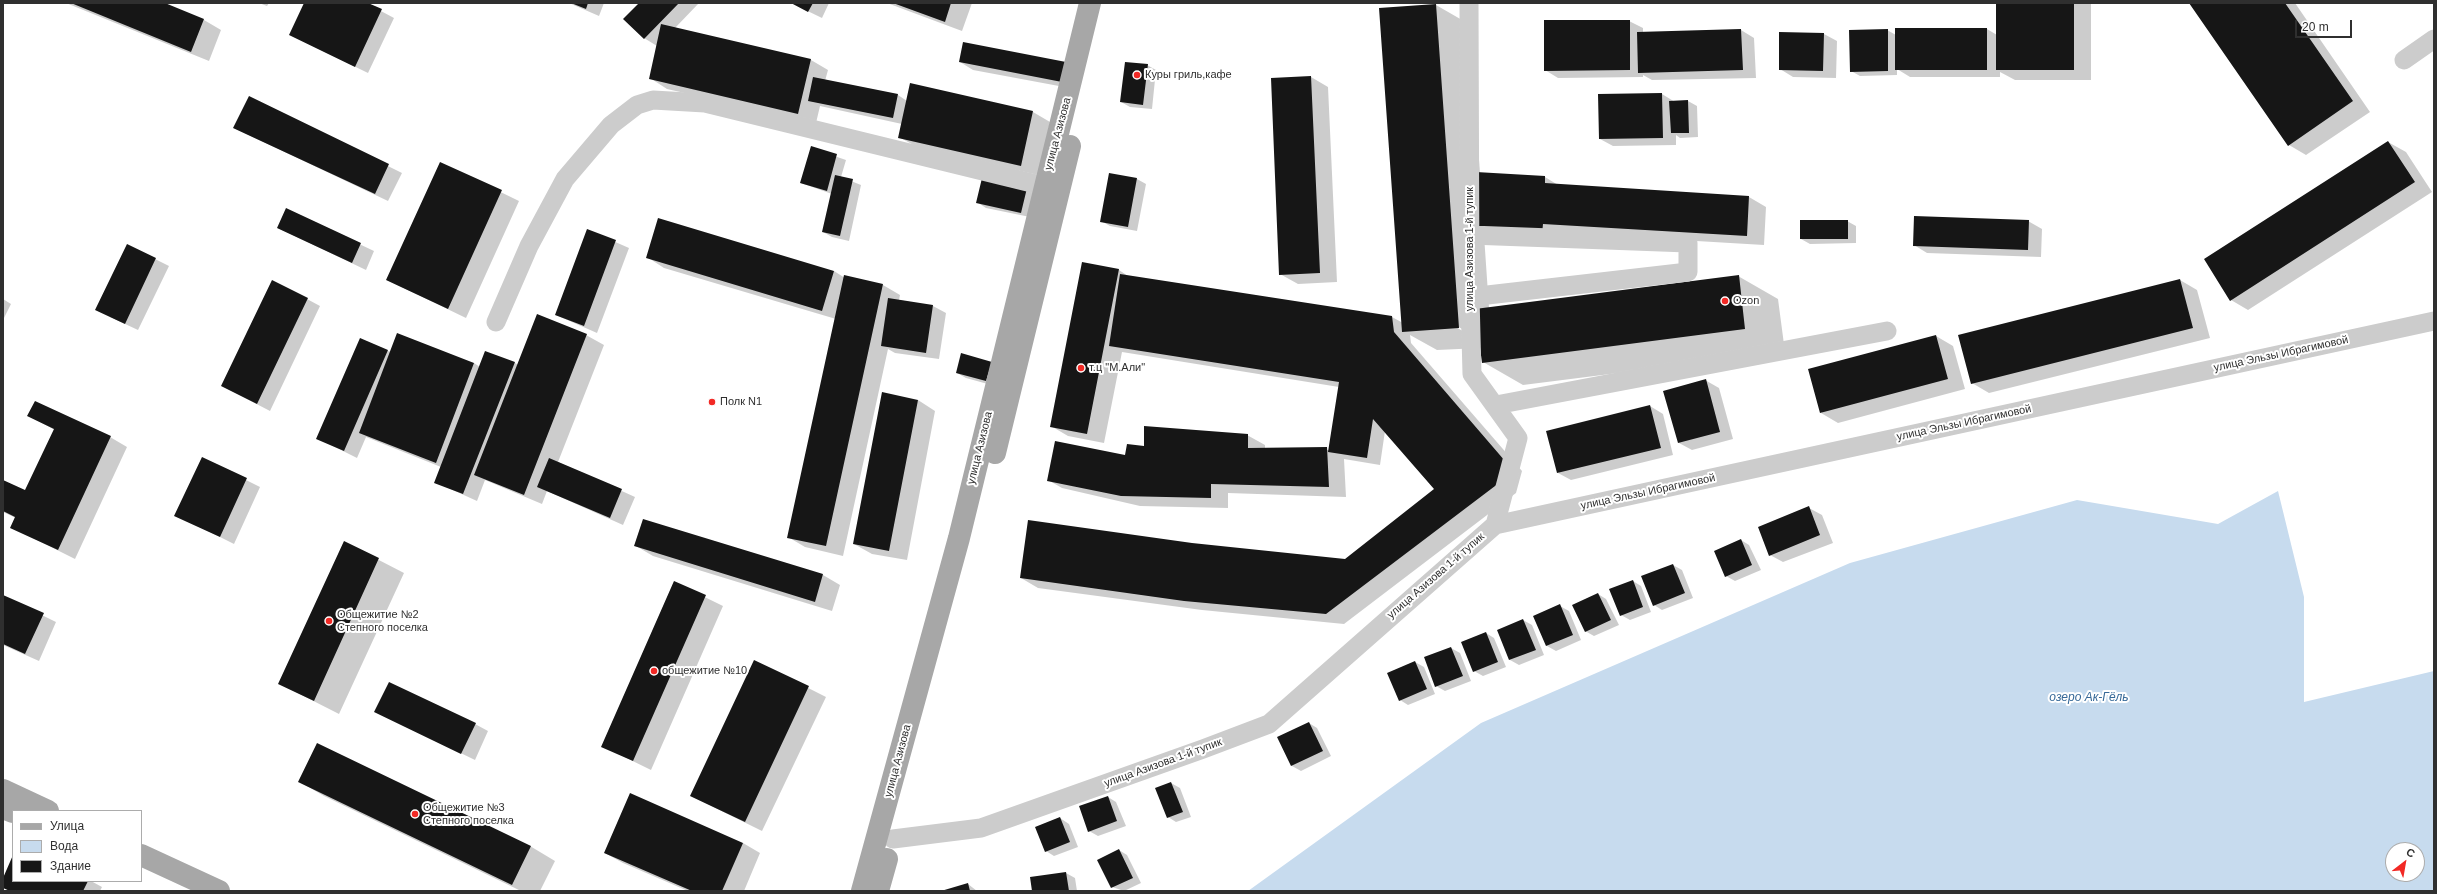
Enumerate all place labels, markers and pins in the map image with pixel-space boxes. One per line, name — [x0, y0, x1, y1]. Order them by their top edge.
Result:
place label: Куры гриль,кафе — [1145, 68, 1232, 82]
marker: Куры гриль,кафе — [1132, 70, 1142, 80]
place label: Ozon — [1733, 294, 1759, 308]
marker: Ozon — [1720, 296, 1730, 306]
place label: т.ц "М.Али" — [1089, 361, 1145, 375]
marker: т.ц "М.Али" — [1076, 363, 1086, 373]
place label: Полк N1 — [720, 395, 762, 409]
marker: Полк N1 — [707, 397, 717, 407]
place label: Общежитие №2 Степного поселка — [337, 608, 428, 634]
marker: Общежитие №2 Степного поселка — [324, 616, 334, 626]
place label: общежитие №10 — [662, 664, 747, 678]
marker: общежитие №10 — [649, 666, 659, 676]
place label: Общежитие №3 Степного поселка — [423, 801, 514, 827]
marker: Общежитие №3 Степного поселка — [410, 809, 420, 819]

